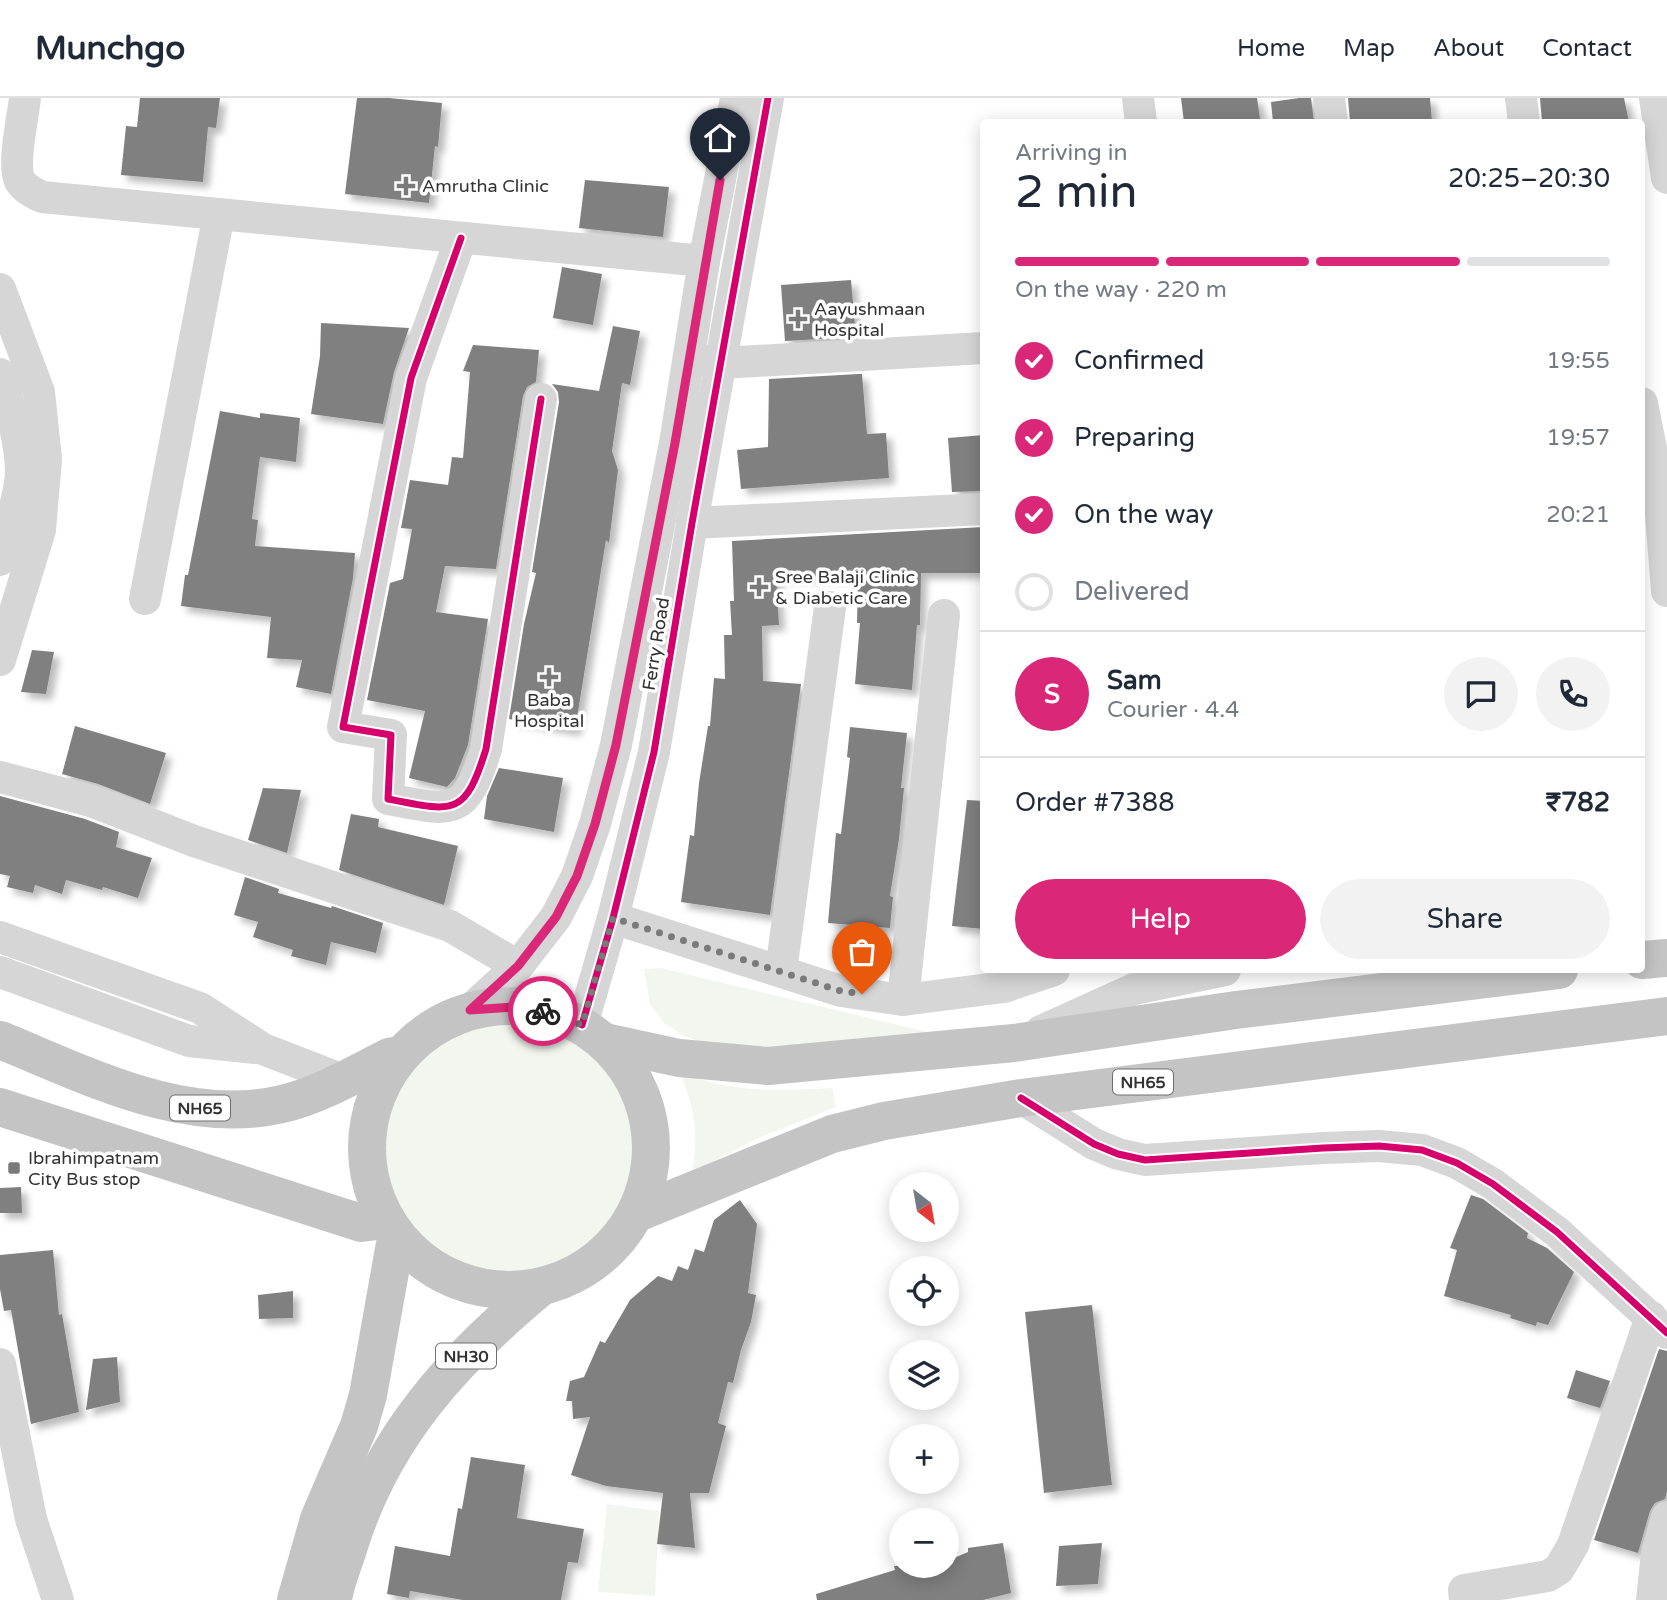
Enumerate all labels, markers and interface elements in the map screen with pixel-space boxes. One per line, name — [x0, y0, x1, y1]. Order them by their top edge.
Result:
text: Munchgo — [35, 29, 185, 68]
text: Home — [1237, 34, 1305, 63]
text: Map — [1343, 34, 1395, 63]
text: About — [1433, 34, 1504, 63]
text: Contact — [1542, 34, 1632, 63]
pin — [690, 108, 750, 180]
icon: home — [701, 119, 739, 157]
text: Arriving in — [1015, 139, 1128, 167]
text: 20:25–20:30 — [1448, 163, 1610, 194]
text: 2 min — [1015, 165, 1138, 220]
place label: Amrutha Clinic — [422, 175, 549, 197]
marker: Amrutha Clinic — [396, 176, 416, 196]
text: On the way · 220 m — [1015, 276, 1227, 304]
place label: Aayushmaan Hospital — [814, 298, 925, 341]
marker: Aayushmaan Hospital — [788, 309, 808, 329]
icon: check — [1015, 342, 1053, 380]
text: Confirmed — [1074, 345, 1204, 376]
text: 19:55 — [1546, 347, 1610, 375]
icon: check — [1015, 419, 1053, 457]
text: Preparing — [1074, 422, 1195, 453]
text: 19:57 — [1546, 424, 1610, 452]
icon: check — [1015, 496, 1053, 534]
text: On the way — [1074, 499, 1214, 530]
text: 20:21 — [1546, 501, 1610, 529]
place label: Sree Balaji Clinic & Diabetic Care — [775, 566, 915, 609]
text: Delivered — [1074, 576, 1190, 607]
marker: Sree Balaji Clinic & Diabetic Care — [749, 577, 769, 597]
street label: Ferry Road — [638, 596, 674, 692]
button: chat — [1444, 657, 1518, 731]
button: phone — [1536, 657, 1610, 731]
text: Sam — [1107, 665, 1162, 696]
marker: Baba Hospital — [539, 667, 559, 687]
text: S — [1044, 679, 1060, 710]
place label: Baba Hospital — [514, 689, 584, 732]
text: Courier · 4.4 — [1107, 696, 1239, 724]
text: Order #7388 — [1015, 787, 1175, 818]
text: ₹782 — [1546, 787, 1610, 818]
button: Help — [1015, 879, 1306, 959]
button: Share — [1320, 879, 1610, 959]
pin — [832, 922, 892, 994]
icon: bag — [843, 933, 881, 971]
courier — [508, 976, 578, 1046]
icon: bike — [524, 992, 562, 1030]
road number: NH65 — [1113, 1070, 1173, 1094]
road number: NH65 — [170, 1096, 230, 1120]
place label: Ibrahimpatnam City Bus stop — [28, 1147, 159, 1190]
marker: Ibrahimpatnam City Bus stop — [6, 1160, 22, 1176]
north arrow — [889, 1172, 959, 1242]
map controls — [889, 1172, 959, 1578]
button: locate — [889, 1256, 959, 1326]
button: layers — [889, 1340, 959, 1410]
road number: NH30 — [436, 1344, 496, 1368]
button: + — [889, 1424, 959, 1494]
button: − — [889, 1508, 959, 1578]

